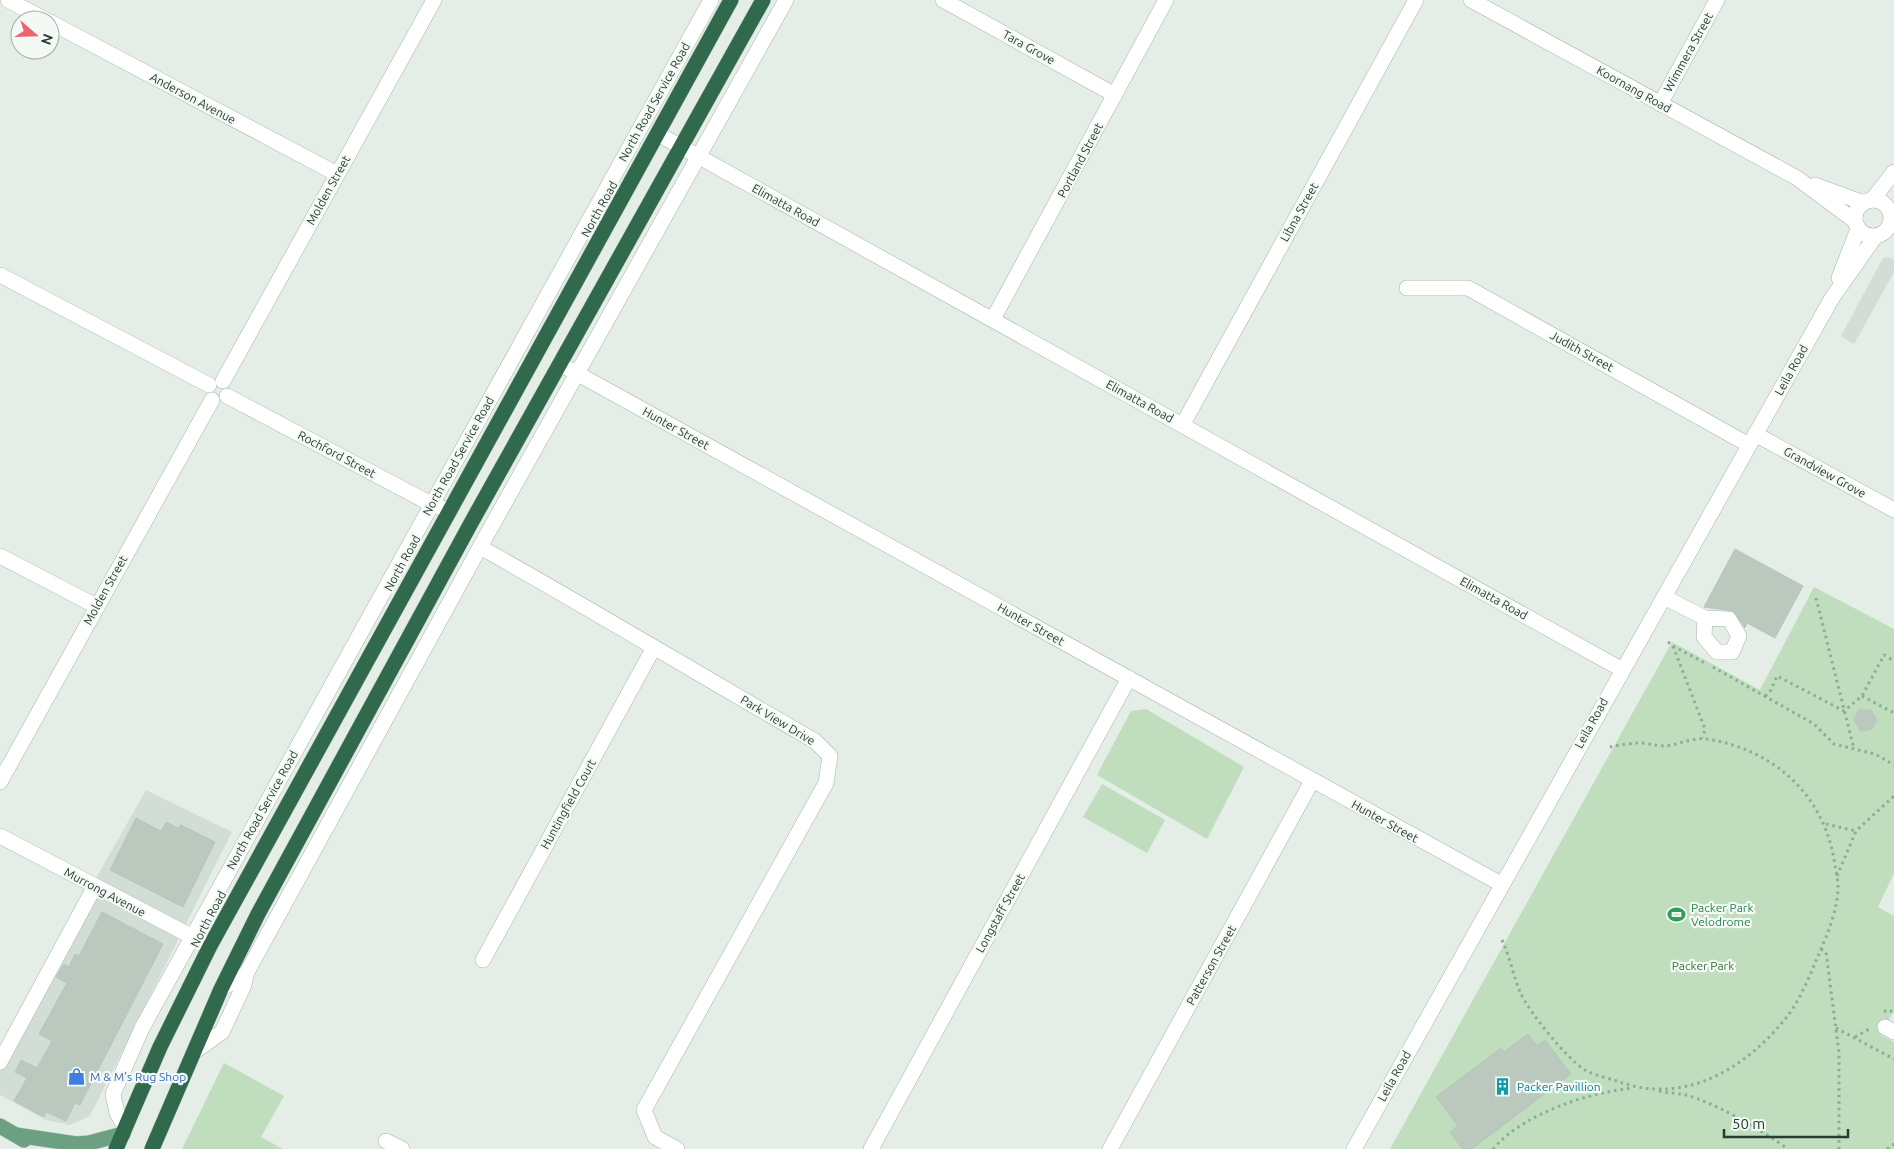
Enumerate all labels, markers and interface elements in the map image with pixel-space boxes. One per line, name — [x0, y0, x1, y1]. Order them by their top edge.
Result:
north arrow — [10, 10, 60, 60]
street label: Wimmera Street — [1661, 10, 1715, 94]
street label: Tara Grove — [1001, 27, 1057, 67]
text: N — [38, 32, 57, 47]
street label: North Road Service Road — [616, 40, 692, 164]
street label: Koornang Road — [1595, 63, 1673, 115]
street label: Anderson Avenue — [148, 70, 238, 126]
street label: Portland Street — [1055, 120, 1105, 200]
street label: Molden Street — [304, 153, 353, 227]
street label: North Road — [578, 179, 620, 239]
street label: Libna Street — [1277, 180, 1321, 244]
street label: Elimatta Road — [750, 181, 822, 229]
street label: Judith Street — [1548, 328, 1616, 374]
street label: Leila Road — [1772, 343, 1810, 397]
street label: Elimatta Road — [1104, 377, 1176, 425]
street label: North Road Service Road — [420, 394, 496, 518]
street label: Hunter Street — [640, 404, 712, 452]
street label: Rochford Street — [296, 428, 378, 480]
street label: Grandview Grove — [1782, 444, 1868, 500]
street label: North Road — [381, 533, 423, 593]
street label: Molden Street — [81, 553, 130, 627]
street label: Elimatta Road — [1458, 574, 1530, 622]
street label: Hunter Street — [995, 600, 1067, 648]
street label: Park View Drive — [738, 693, 818, 747]
street label: Leila Road — [1572, 696, 1610, 750]
street label: North Road Service Road — [224, 748, 300, 872]
street label: Huntingfield Court — [538, 756, 598, 851]
street label: Hunter Street — [1349, 797, 1421, 845]
street label: Murrong Avenue — [62, 865, 148, 919]
street label: Longstaff Street — [973, 871, 1027, 955]
street label: North Road — [188, 889, 228, 949]
place label: Packer Park Velodrome — [1691, 901, 1753, 928]
sports icon: Packer Park Velodrome — [1667, 904, 1687, 924]
street label: Patterson Street — [1184, 923, 1238, 1007]
park label: Packer Park — [1672, 959, 1734, 972]
street label: Leila Road — [1375, 1049, 1413, 1103]
shop icon: M & M's Rug Shop — [66, 1066, 86, 1086]
place label: M & M's Rug Shop — [90, 1070, 186, 1083]
building icon: Packer Pavillion — [1493, 1076, 1513, 1096]
place label: Packer Pavillion — [1517, 1080, 1601, 1093]
scale bar — [1724, 1106, 1848, 1138]
text: 50 m — [1732, 1115, 1765, 1132]

